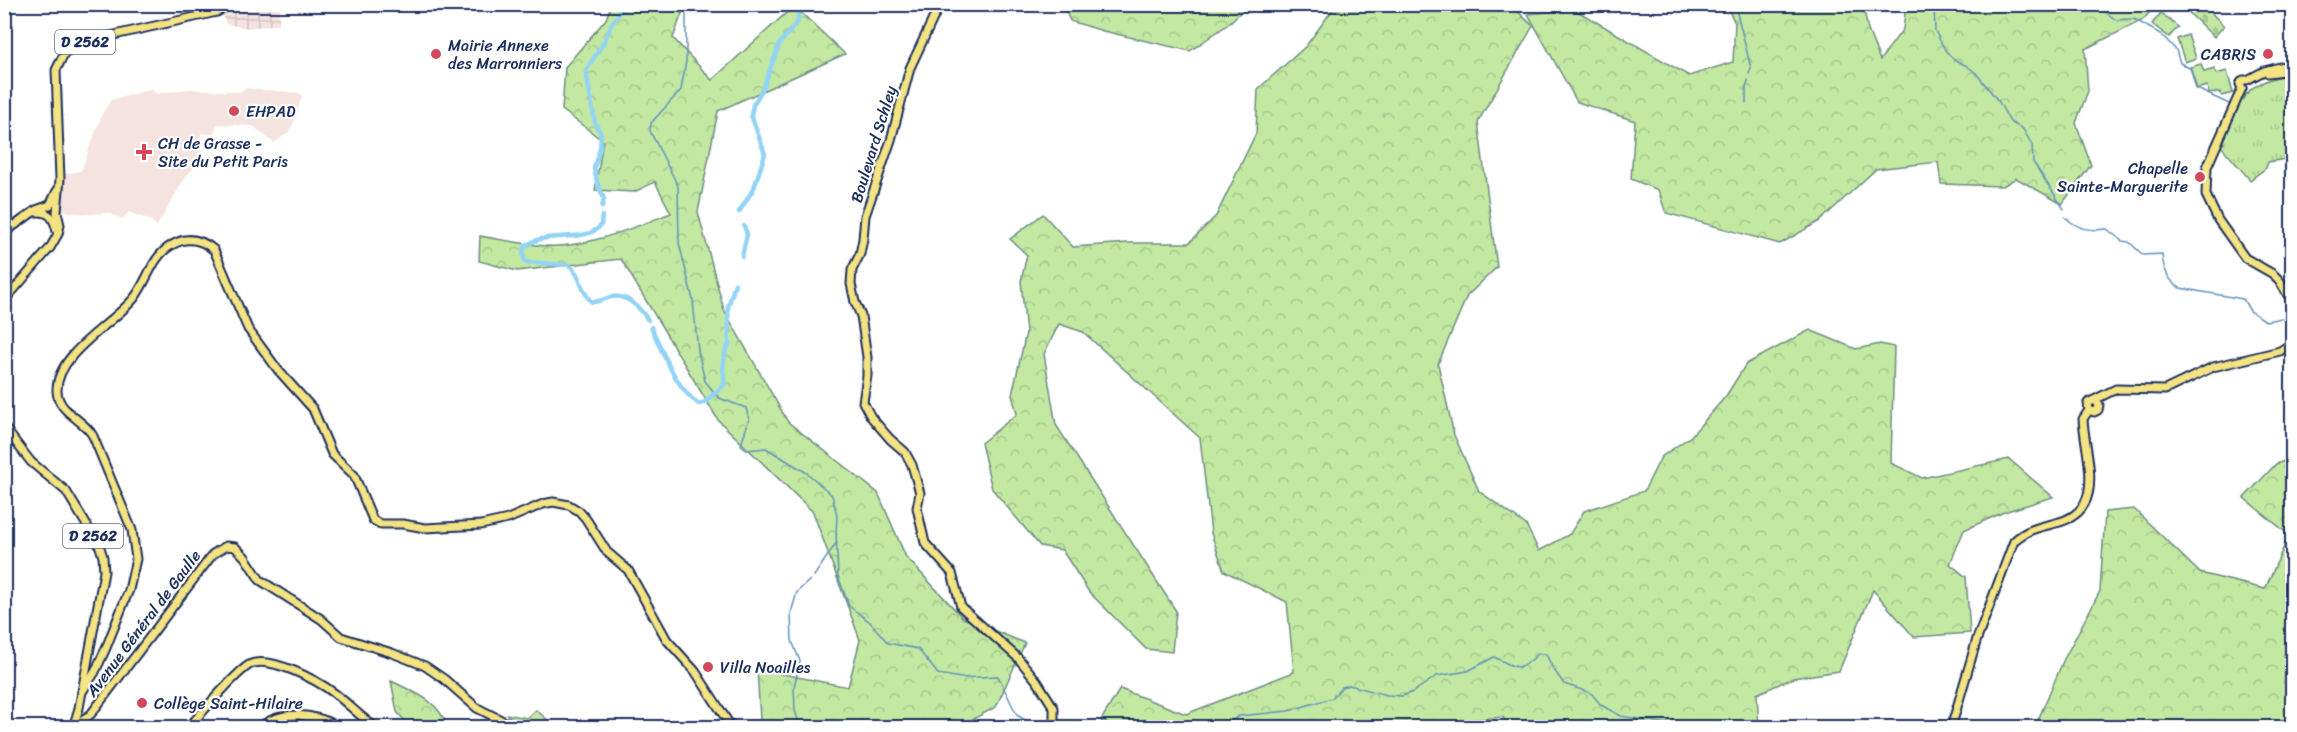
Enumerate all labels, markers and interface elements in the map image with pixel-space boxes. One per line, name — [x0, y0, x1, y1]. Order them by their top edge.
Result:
road number: D 2562 — [55, 30, 115, 54]
place label: Mairie Annexe des Marronniers — [448, 31, 563, 78]
place label: CABRIS — [2201, 40, 2256, 69]
marker: Mairie Annexe des Marronniers — [429, 47, 443, 61]
marker: CABRIS — [2261, 47, 2275, 61]
street label: Boulevard Schley — [842, 81, 905, 206]
place label: EHPAD — [246, 97, 296, 126]
marker: EHPAD — [227, 104, 241, 118]
place label: CH de Grasse - Site du Petit Paris — [158, 129, 288, 176]
marker: CH de Grasse - Site du Petit Paris — [135, 143, 153, 161]
place label: Chapelle Sainte-Marguerite — [2057, 154, 2188, 201]
marker: Chapelle Sainte-Marguerite — [2193, 170, 2207, 184]
road number: D 2562 — [63, 524, 123, 548]
street label: Avenue Général de Gaulle — [78, 543, 209, 704]
place label: Villa Noailles — [720, 653, 811, 682]
marker: Villa Noailles — [701, 660, 715, 674]
place label: Collège Saint-Hilaire — [154, 689, 303, 718]
marker: Collège Saint-Hilaire — [135, 696, 149, 710]

